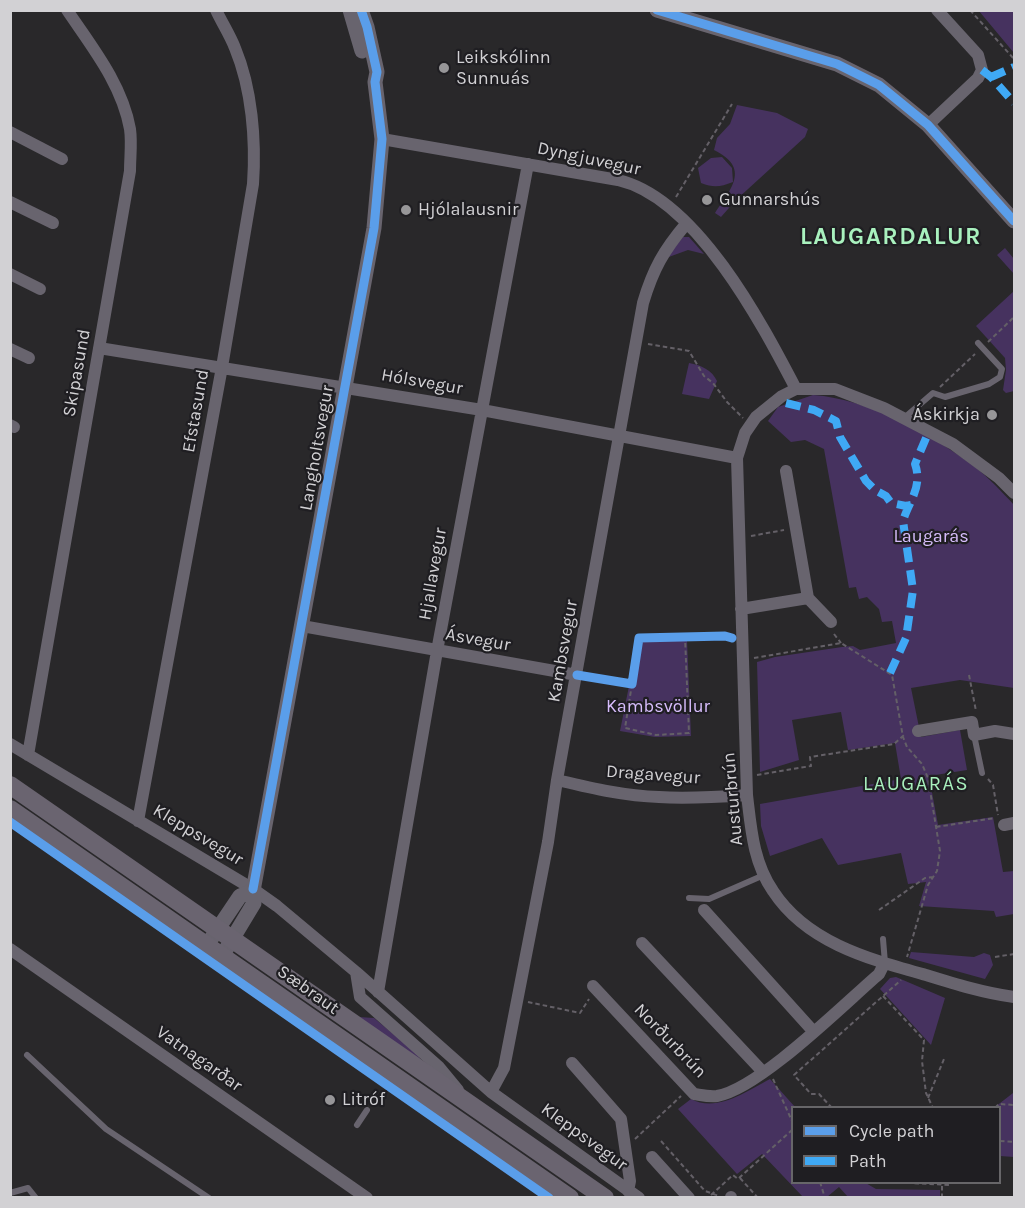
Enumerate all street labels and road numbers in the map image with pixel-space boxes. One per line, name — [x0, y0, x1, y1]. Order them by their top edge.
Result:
street label: Dyngjuvegur — [535, 138, 643, 180]
street label: Skipasund — [59, 327, 95, 419]
street label: Hólsvegur — [380, 364, 464, 400]
street label: Efstasund — [178, 368, 214, 454]
street label: Langholtsvegur — [295, 384, 339, 512]
street label: Hjallavegur — [414, 526, 452, 622]
street label: Kambsvegur — [543, 598, 583, 704]
street label: Ásvegur — [444, 624, 512, 656]
street label: Austurbrún — [718, 751, 748, 847]
street label: Dragavegur — [605, 761, 701, 789]
street label: Kleppsvegur — [149, 800, 247, 870]
street label: Sæbraut — [273, 961, 343, 1019]
street label: Norðurbrún — [629, 999, 711, 1083]
street label: Vatnagarðar — [152, 1021, 246, 1097]
street label: Kleppsvegur — [537, 1098, 631, 1176]

